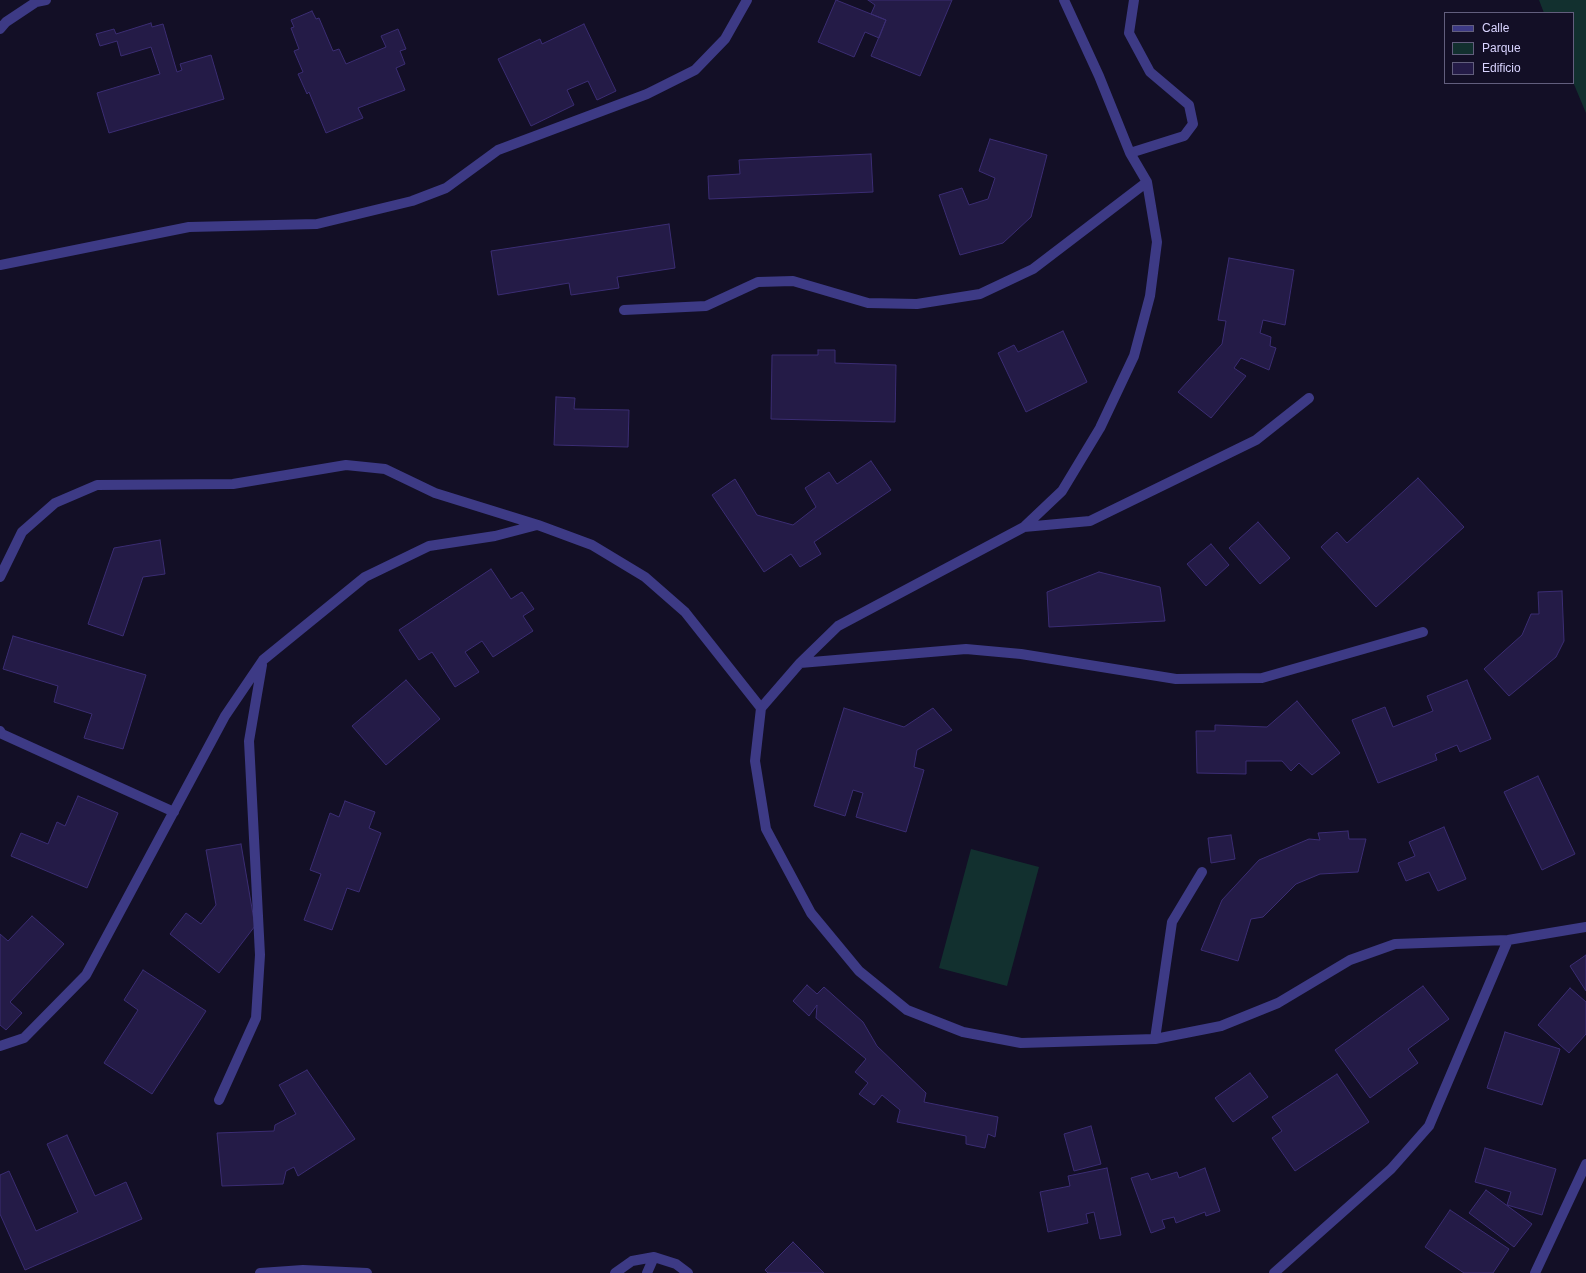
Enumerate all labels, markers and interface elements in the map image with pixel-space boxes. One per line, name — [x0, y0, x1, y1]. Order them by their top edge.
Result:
legend — [1444, 12, 1574, 84]
text: Calle — [1482, 21, 1509, 35]
text: Parque — [1482, 41, 1521, 55]
text: Edificio — [1482, 61, 1521, 75]

